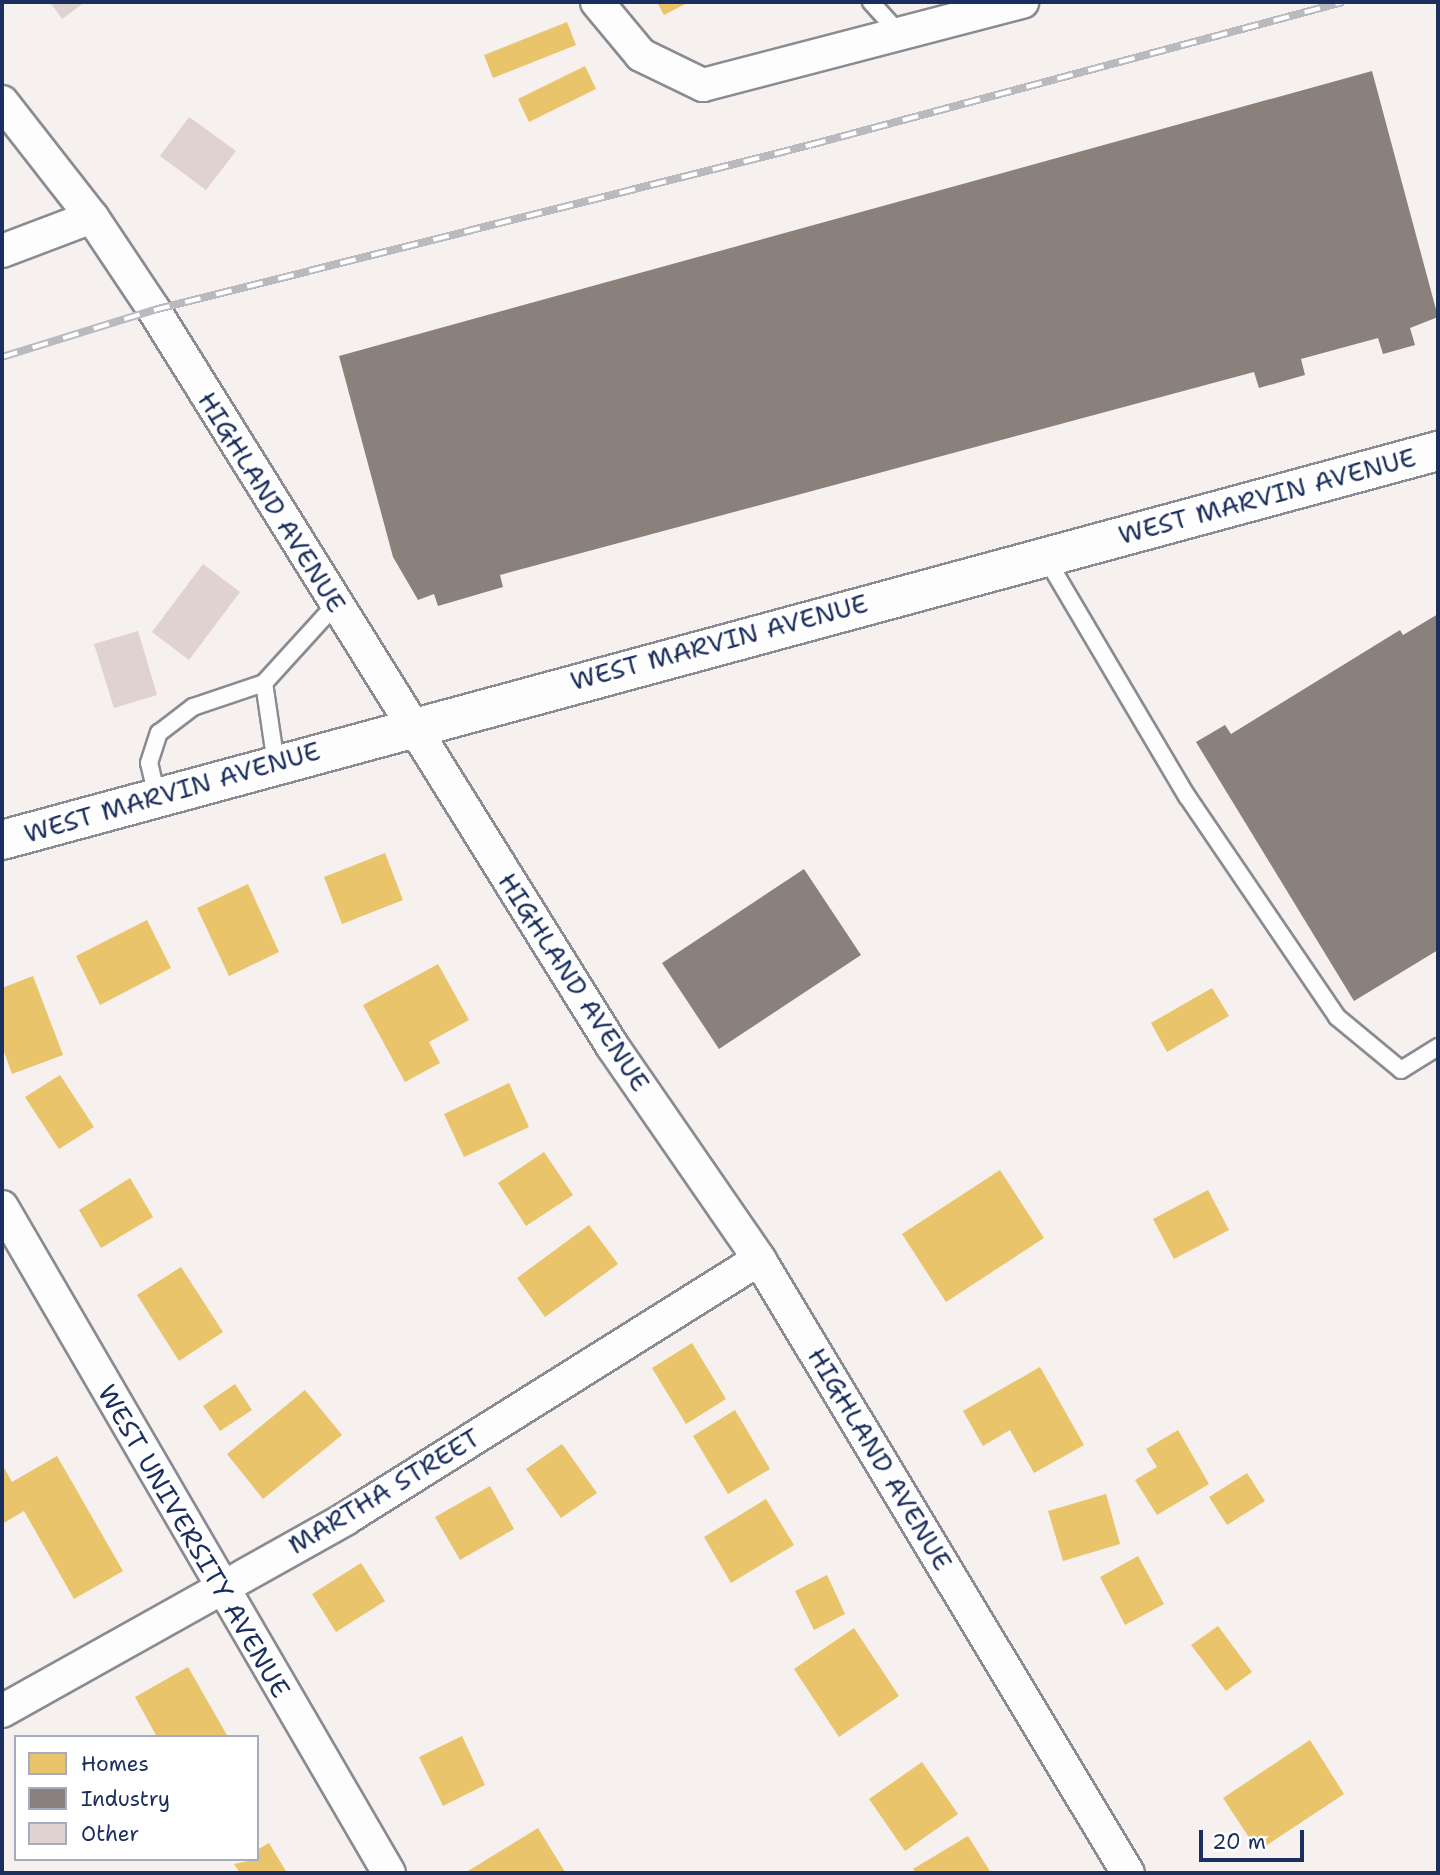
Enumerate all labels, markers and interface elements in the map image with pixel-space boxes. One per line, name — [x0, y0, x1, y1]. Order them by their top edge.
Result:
street label: HIGHLAND AVENUE — [191, 386, 353, 618]
street label: WEST MARVIN AVENUE — [1115, 441, 1419, 551]
street label: WEST MARVIN AVENUE — [567, 587, 871, 697]
street label: WEST MARVIN AVENUE — [20, 735, 324, 849]
street label: HIGHLAND AVENUE — [492, 867, 656, 1097]
street label: HIGHLAND AVENUE — [801, 1342, 959, 1576]
street label: WEST UNIVERSITY AVENUE — [91, 1379, 297, 1703]
street label: MARTHA STREET — [283, 1421, 485, 1561]
legend — [14, 1735, 259, 1861]
text: Homes — [81, 1750, 149, 1778]
text: Industry — [81, 1785, 170, 1813]
scale bar — [1202, 1815, 1307, 1859]
text: Other — [81, 1820, 139, 1848]
text: 20 m — [1212, 1828, 1266, 1856]

